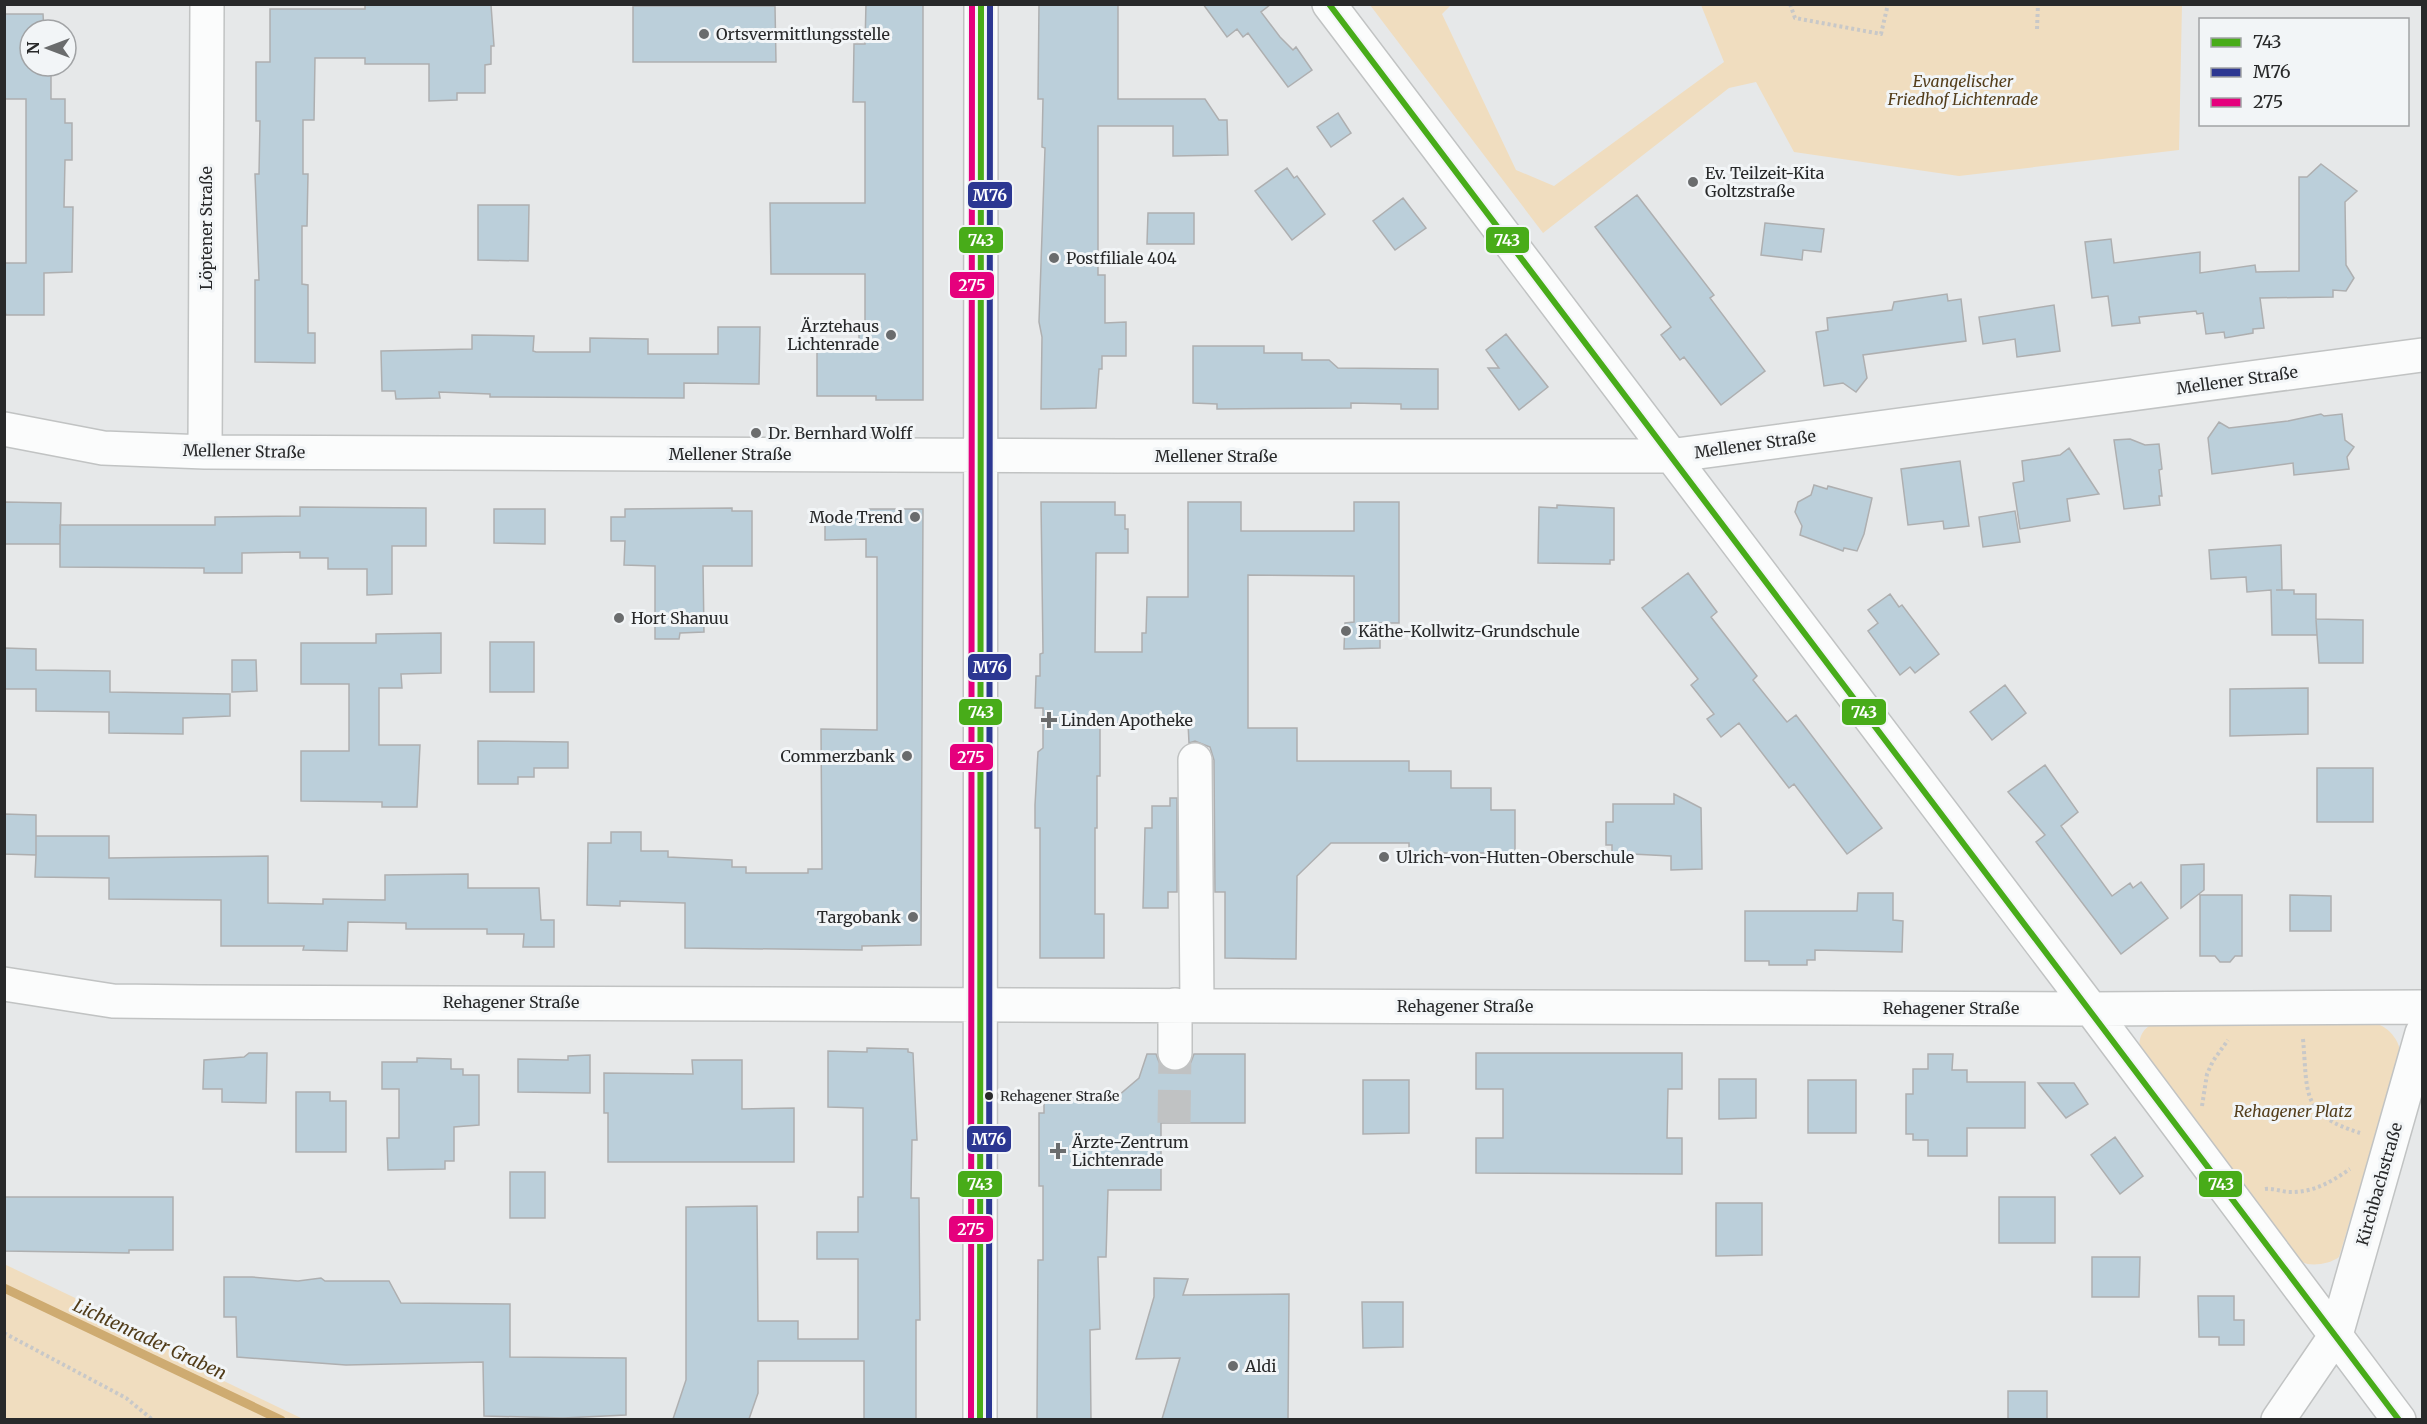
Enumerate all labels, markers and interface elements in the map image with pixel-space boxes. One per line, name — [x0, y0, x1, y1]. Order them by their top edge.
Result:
north arrow — [18, 18, 78, 78]
legend — [2199, 18, 2409, 126]
place label: Ortsvermittlungsstelle — [716, 24, 890, 44]
marker: Ortsvermittlungsstelle — [697, 27, 711, 41]
text: 743 — [2253, 30, 2282, 53]
text: N — [23, 41, 43, 54]
text: M76 — [2253, 60, 2291, 83]
park label: Evangelischer Friedhof Lichtenrade — [1887, 71, 2038, 109]
text: 275 — [2253, 90, 2283, 113]
place label: Ev. Teilzeit-Kita Goltzstraße — [1705, 163, 1825, 201]
street label: Löptener Straße — [196, 166, 216, 290]
marker: Ev. Teilzeit-Kita Goltzstraße — [1686, 175, 1700, 189]
line badge: M76 — [967, 181, 1013, 209]
text: M76 — [973, 185, 1007, 205]
line badge: 743 — [958, 226, 1004, 254]
line badge: 743 — [1485, 226, 1530, 254]
text: 743 — [968, 230, 994, 250]
text: 743 — [1494, 230, 1520, 250]
place label: Postfiliale 404 — [1066, 248, 1177, 268]
marker: Postfiliale 404 — [1047, 251, 1061, 265]
line badge: 275 — [949, 271, 995, 299]
text: 275 — [958, 275, 986, 295]
place label: Ärztehaus Lichtenrade — [787, 316, 879, 354]
marker: Ärztehaus Lichtenrade — [884, 328, 898, 342]
street label: Mellener Straße — [2175, 362, 2299, 398]
place label: Dr. Bernhard Wolff — [768, 423, 913, 443]
marker: Dr. Bernhard Wolff — [749, 426, 763, 440]
street label: Mellener Straße — [1693, 426, 1817, 462]
street label: Mellener Straße — [183, 440, 305, 462]
street label: Mellener Straße — [669, 444, 791, 464]
street label: Mellener Straße — [1155, 446, 1277, 466]
place label: Mode Trend — [809, 507, 903, 527]
marker: Mode Trend — [908, 510, 922, 524]
place label: Hort Shanuu — [631, 608, 729, 628]
marker: Hort Shanuu — [612, 611, 626, 625]
place label: Käthe-Kollwitz-Grundschule — [1358, 621, 1580, 641]
marker: Käthe-Kollwitz-Grundschule — [1339, 624, 1353, 638]
line badge: M76 — [967, 653, 1012, 681]
text: M76 — [973, 657, 1007, 677]
line badge: 743 — [958, 698, 1003, 726]
line badge: 743 — [1841, 698, 1887, 726]
text: 743 — [968, 702, 994, 722]
text: 743 — [1851, 702, 1877, 722]
place label: Linden Apotheke — [1061, 710, 1193, 730]
marker: Linden Apotheke — [1042, 713, 1056, 727]
line badge: 275 — [949, 743, 994, 771]
place label: Commerzbank — [781, 746, 896, 766]
text: 275 — [957, 747, 985, 767]
marker: Commerzbank — [900, 749, 914, 763]
place label: Ulrich-von-Hutten-Oberschule — [1396, 847, 1634, 867]
marker: Ulrich-von-Hutten-Oberschule — [1377, 850, 1391, 864]
place label: Targobank — [817, 907, 902, 927]
marker: Targobank — [906, 910, 920, 924]
street label: Rehagener Straße — [443, 992, 579, 1012]
street label: Rehagener Straße — [1397, 996, 1533, 1016]
street label: Rehagener Straße — [1883, 998, 2019, 1018]
place label: Rehagener Straße — [1000, 1087, 1119, 1105]
marker: Rehagener Straße — [983, 1090, 995, 1102]
park label: Rehagener Platz — [2234, 1101, 2353, 1121]
street label: Kirchbachstraße — [2352, 1120, 2406, 1248]
line badge: M76 — [966, 1125, 1012, 1153]
text: M76 — [972, 1129, 1006, 1149]
place label: Ärzte-Zentrum Lichtenrade — [1071, 1132, 1189, 1170]
marker: Ärzte-Zentrum Lichtenrade — [1049, 1142, 1067, 1160]
line badge: 743 — [957, 1170, 1003, 1198]
line badge: 743 — [2198, 1170, 2243, 1198]
text: 743 — [967, 1174, 993, 1194]
text: 743 — [2208, 1174, 2234, 1194]
line badge: 275 — [948, 1215, 994, 1243]
text: 275 — [957, 1219, 985, 1239]
water label: Lichtenrader Graben — [70, 1293, 230, 1385]
place label: Aldi — [1244, 1356, 1276, 1376]
marker: Aldi — [1226, 1359, 1240, 1373]

